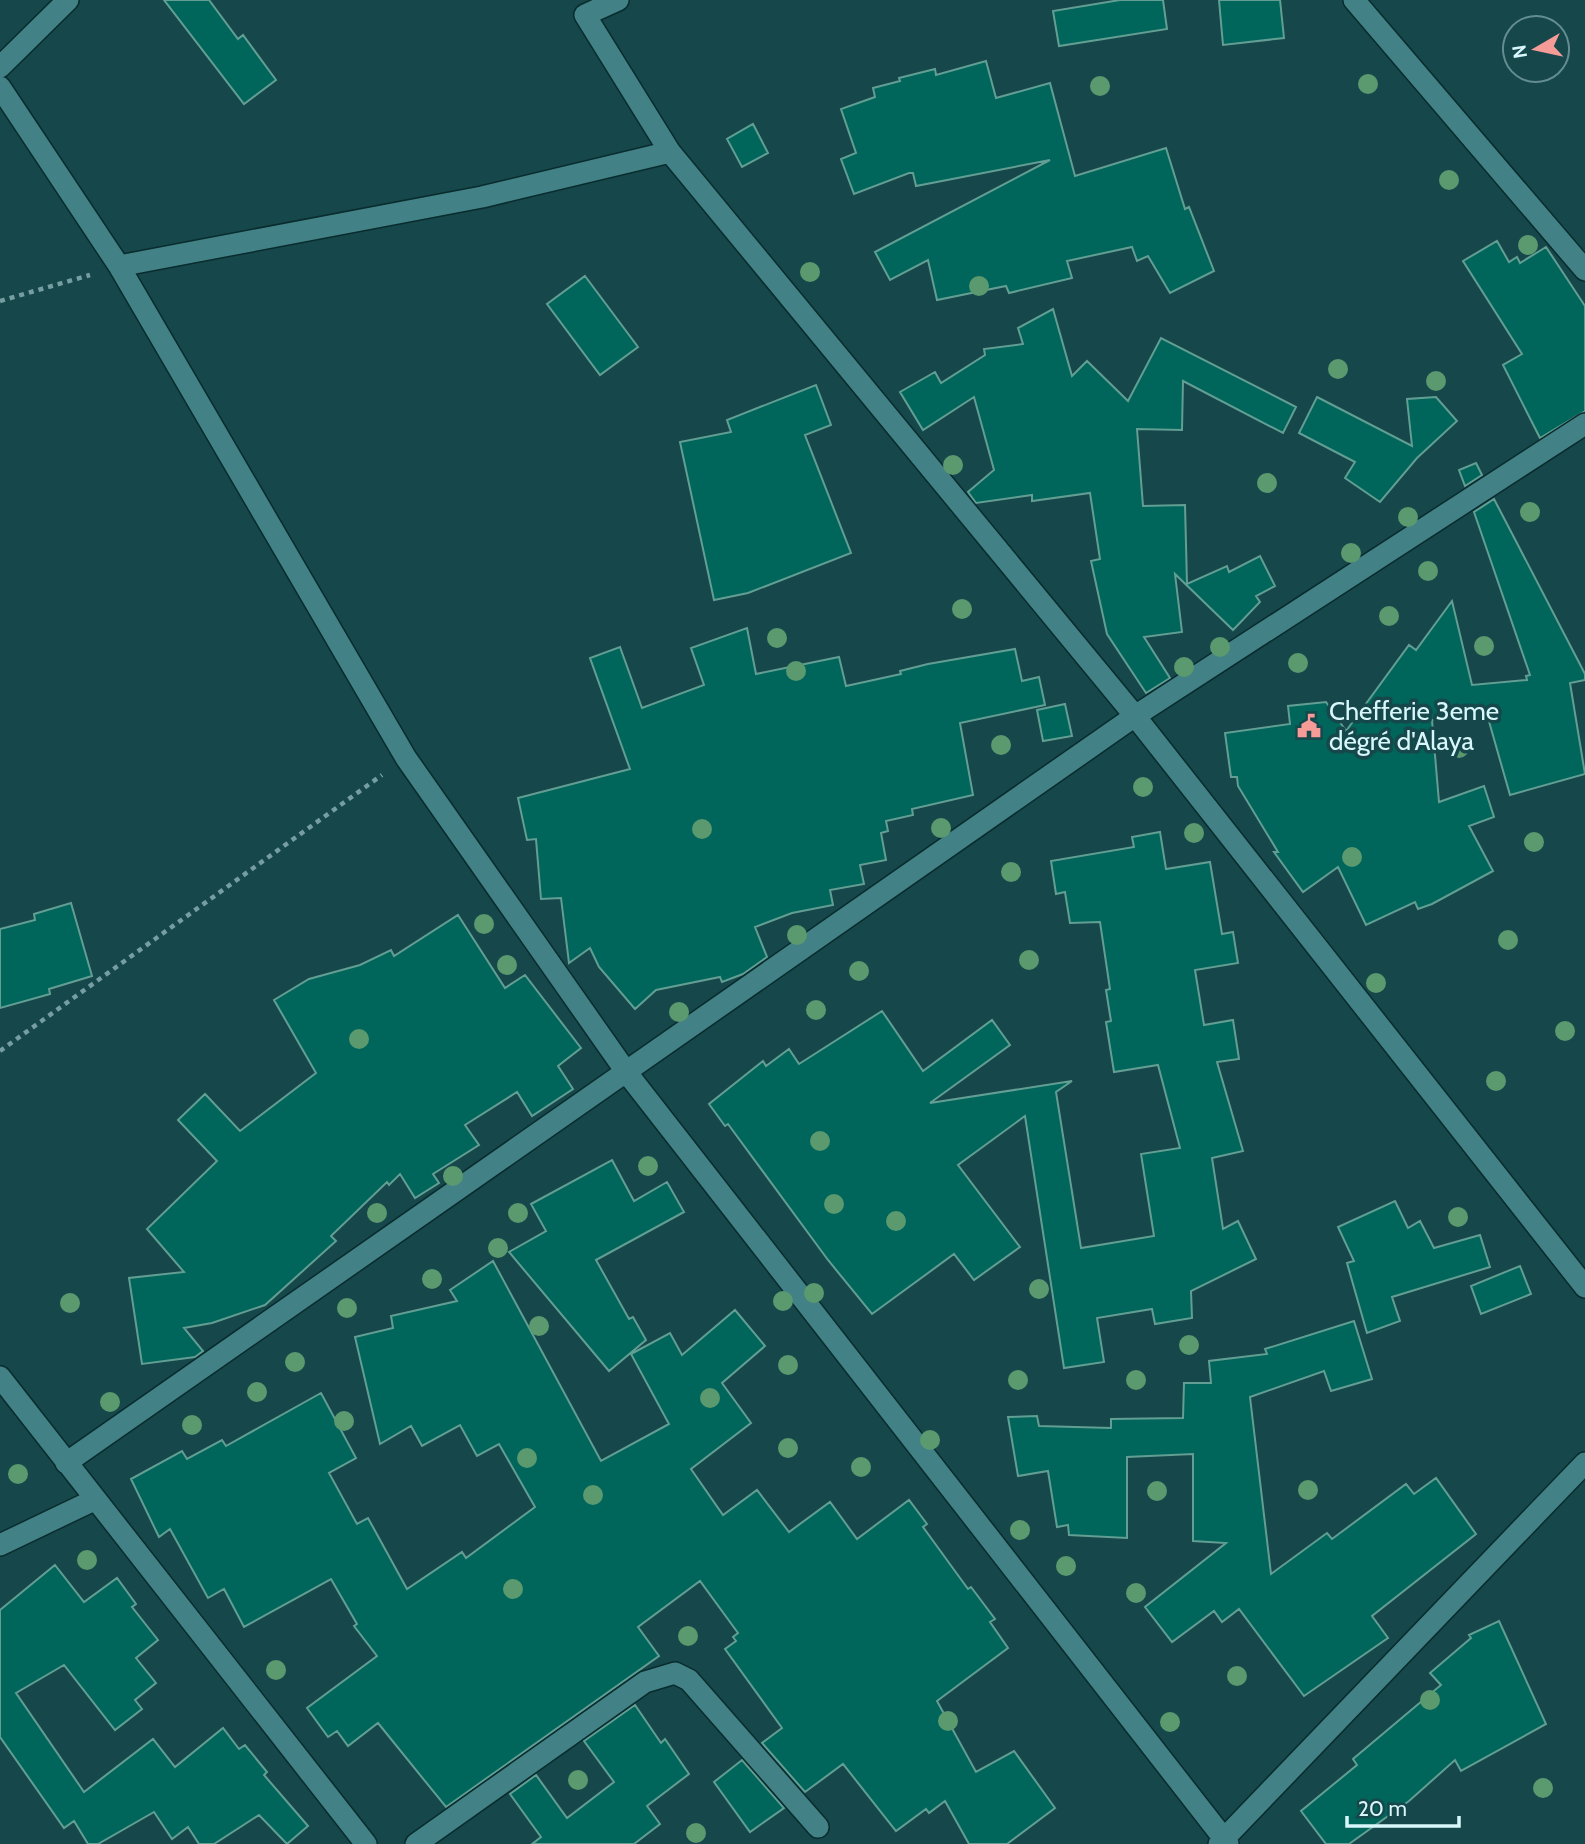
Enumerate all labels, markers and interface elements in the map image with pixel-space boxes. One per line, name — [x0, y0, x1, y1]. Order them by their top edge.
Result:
north arrow — [1501, 14, 1571, 84]
text: N — [1507, 43, 1532, 60]
place label: Chefferie 3eme dégré d'Alaya — [1329, 695, 1499, 757]
public building icon: Chefferie 3eme dégré d'Alaya — [1295, 712, 1323, 740]
scale bar — [1347, 1784, 1459, 1828]
text: 20 m — [1358, 1796, 1407, 1821]

